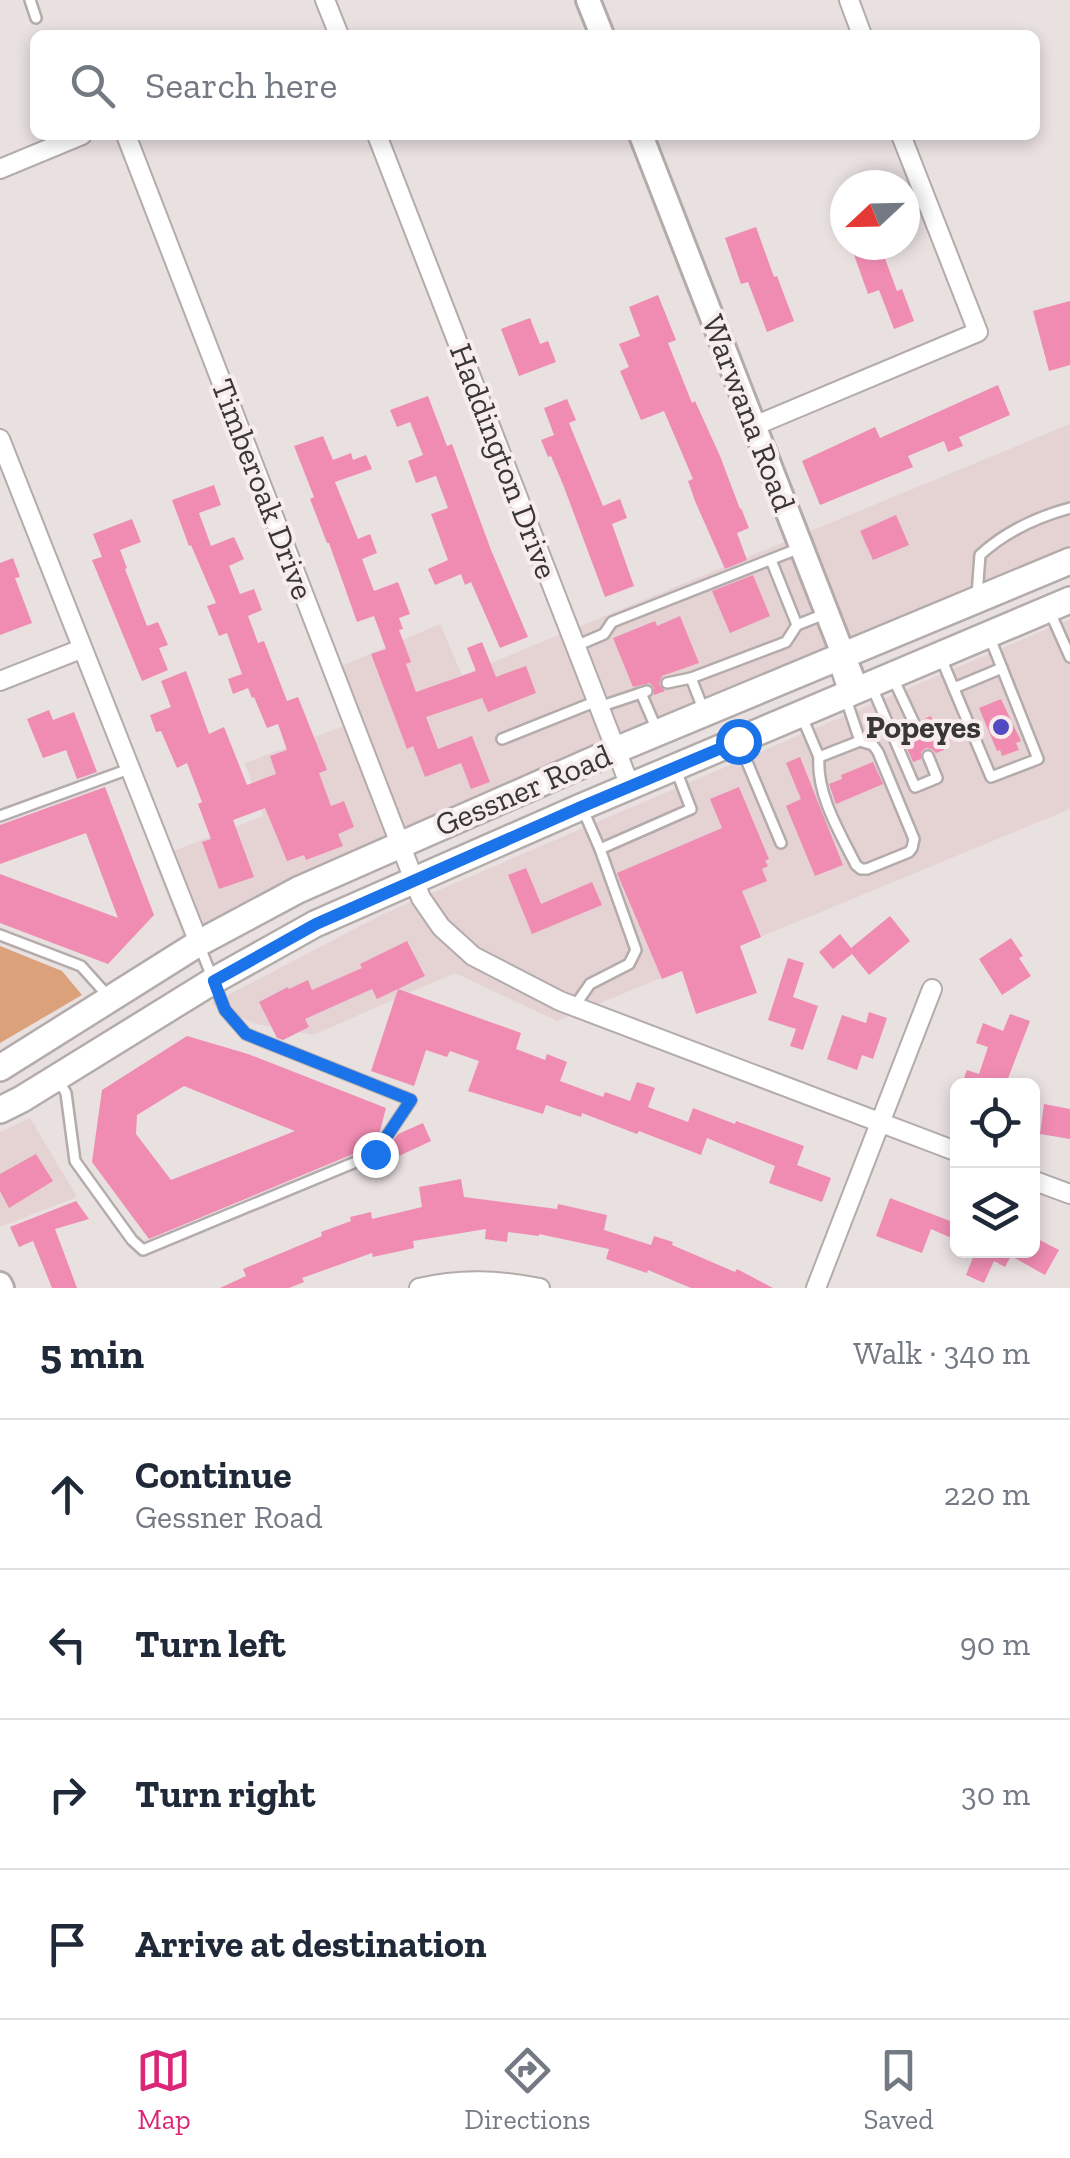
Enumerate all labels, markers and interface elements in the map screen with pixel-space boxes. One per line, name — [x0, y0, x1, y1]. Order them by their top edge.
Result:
search box — [30, 30, 1040, 140]
icon: search — [65, 58, 120, 113]
text: Search here — [145, 62, 337, 108]
north arrow — [830, 170, 920, 260]
street label: Warwana Road — [694, 309, 804, 517]
street label: Haddington Drive — [442, 338, 566, 584]
street label: Timberoak Drive — [203, 373, 323, 605]
place label: Popeyes — [866, 708, 981, 746]
marker: Popeyes — [990, 716, 1012, 738]
route start — [716, 719, 762, 765]
street label: Gessner Road — [429, 736, 617, 844]
map controls — [950, 1078, 1040, 1258]
button: locate — [950, 1078, 1040, 1168]
route end — [353, 1132, 399, 1178]
button: layers — [950, 1168, 1040, 1258]
text: 5 min — [40, 1328, 144, 1379]
text: Walk · 340 m — [853, 1334, 1030, 1372]
text: Continue — [135, 1452, 292, 1498]
icon: ahead — [40, 1467, 95, 1522]
text: 220 m — [944, 1475, 1030, 1513]
text: Gessner Road — [135, 1498, 323, 1536]
icon: left — [40, 1617, 95, 1672]
text: Turn left — [135, 1621, 286, 1667]
text: 90 m — [960, 1625, 1030, 1663]
icon: right — [40, 1767, 95, 1822]
text: Turn right — [135, 1771, 315, 1817]
text: 30 m — [961, 1775, 1030, 1813]
icon: arrive — [40, 1917, 95, 1972]
text: Arrive at destination — [135, 1921, 486, 1967]
tab: Map — [136, 2043, 191, 2136]
tab: Directions — [464, 2043, 591, 2136]
tab: Saved — [863, 2043, 934, 2136]

